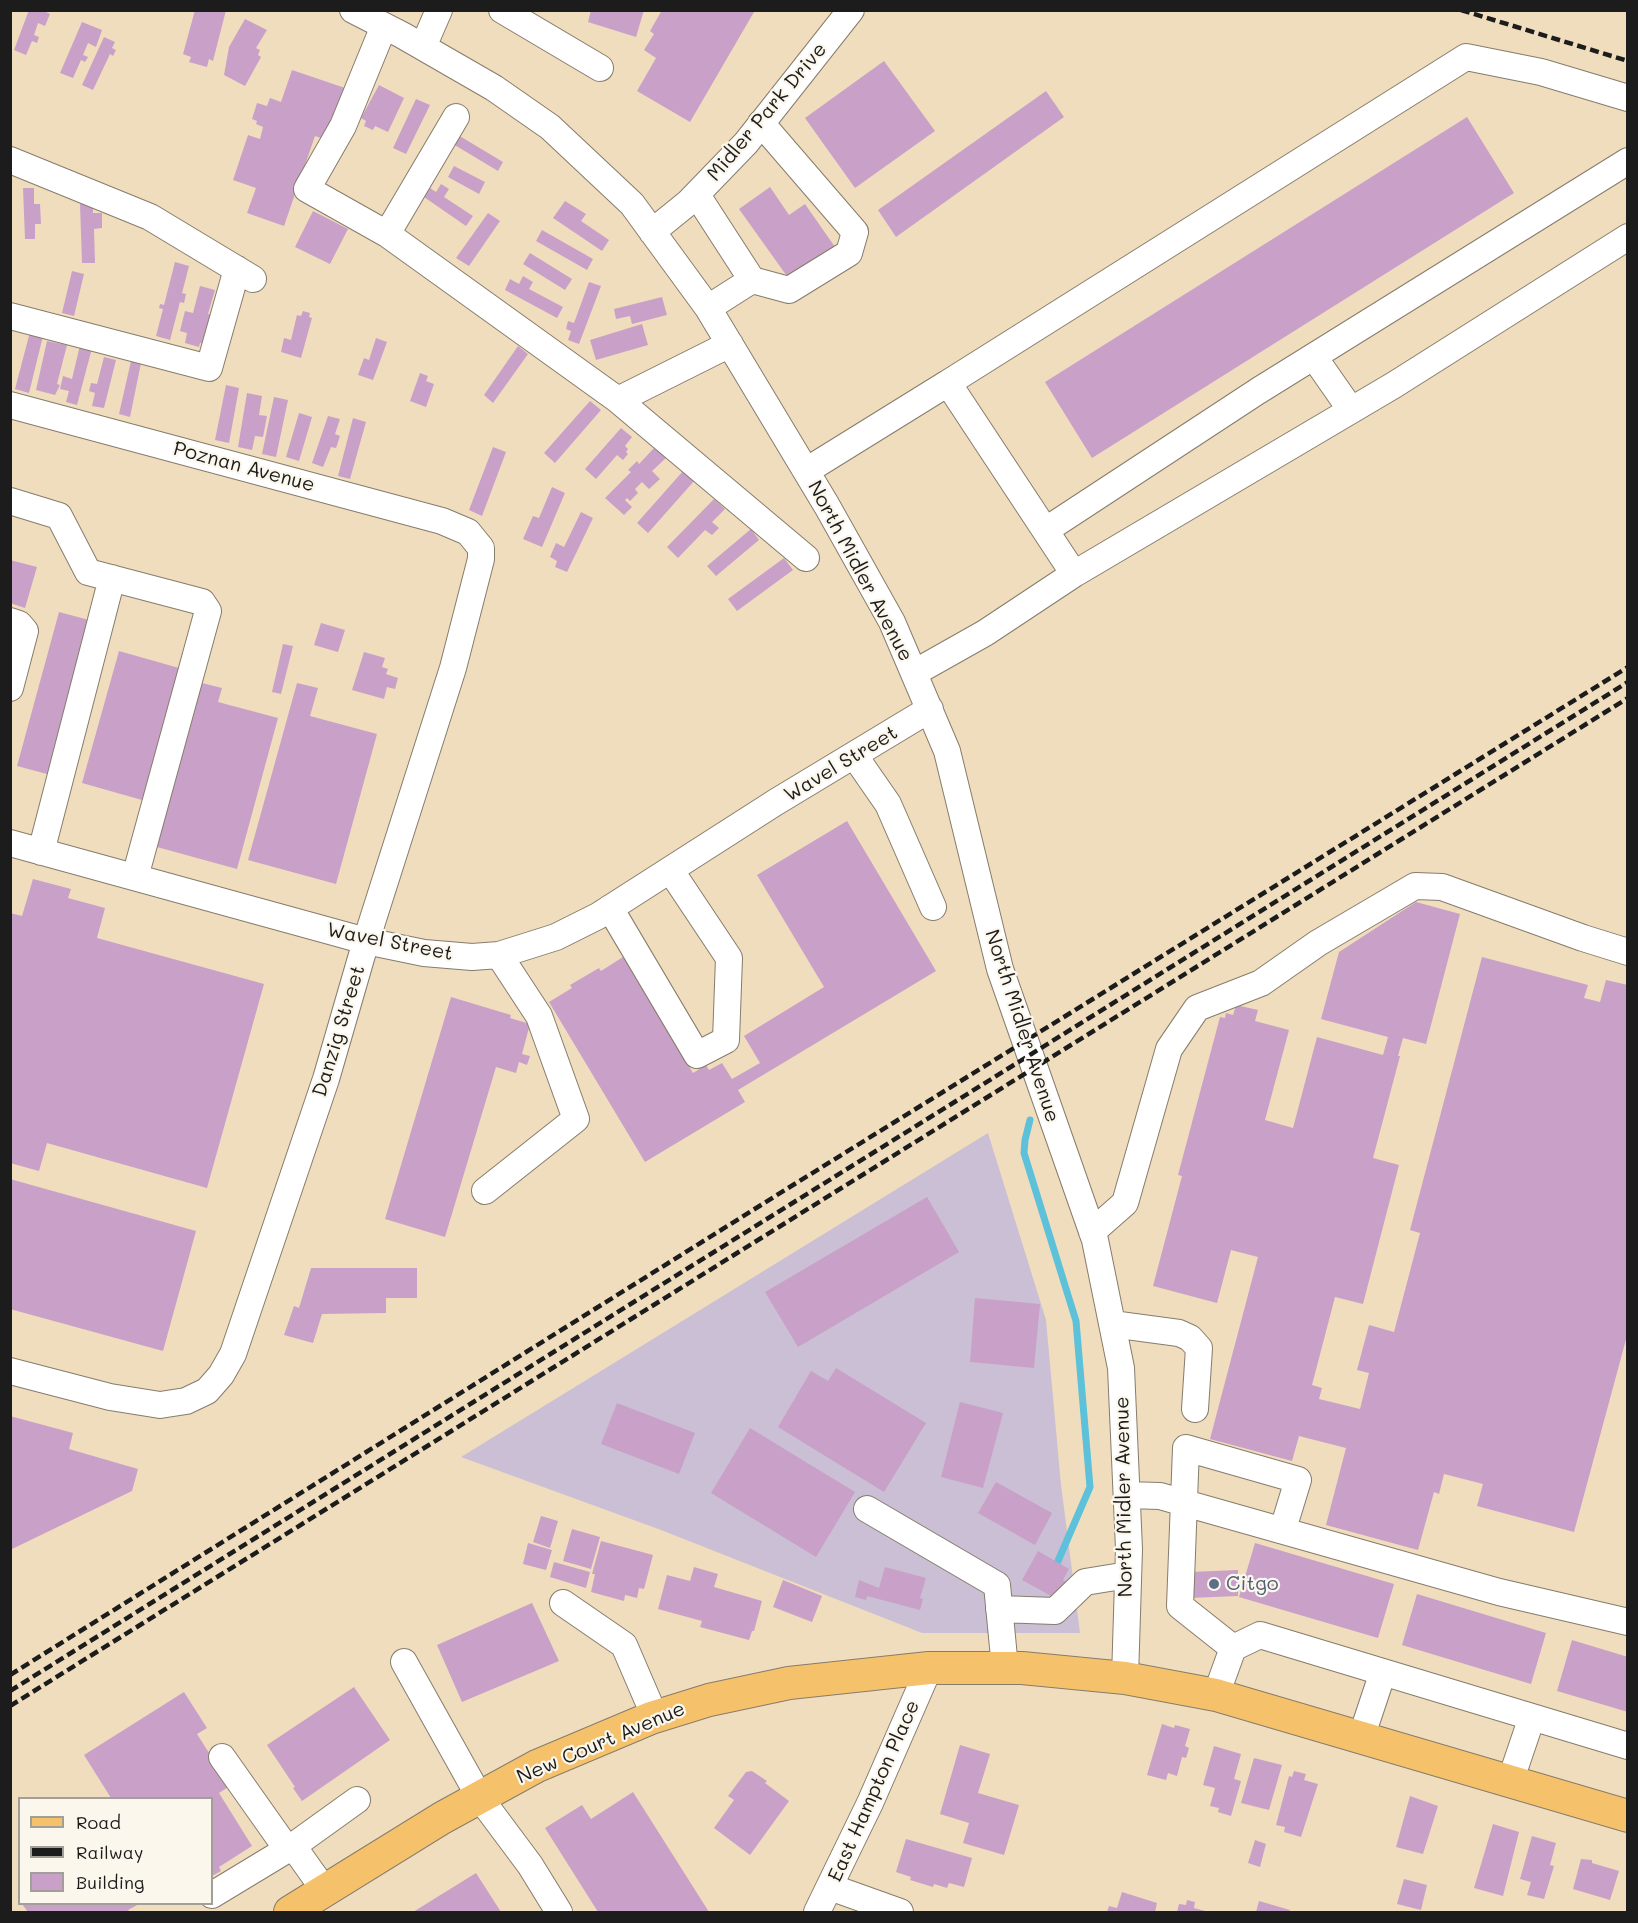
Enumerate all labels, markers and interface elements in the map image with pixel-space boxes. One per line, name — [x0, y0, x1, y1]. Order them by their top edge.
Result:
street label: Midler Park Drive — [702, 38, 832, 186]
street label: Poznan Avenue — [171, 437, 317, 497]
street label: North Midler Avenue — [802, 477, 918, 665]
street label: Wavel Street — [780, 721, 902, 807]
street label: Wavel Street — [325, 918, 455, 966]
street label: North Midler Avenue — [980, 927, 1064, 1125]
street label: Danzig Street — [308, 962, 370, 1100]
street label: North Midler Avenue — [1110, 1396, 1138, 1598]
place label: Citgo — [1226, 1572, 1279, 1596]
marker: Citgo — [1207, 1577, 1221, 1591]
street label: New Court Avenue — [513, 1697, 689, 1789]
street label: East Hampton Place — [823, 1697, 925, 1885]
legend — [18, 1797, 213, 1905]
text: Road — [76, 1810, 121, 1834]
text: Railway — [76, 1840, 143, 1864]
text: Building — [76, 1870, 144, 1894]

